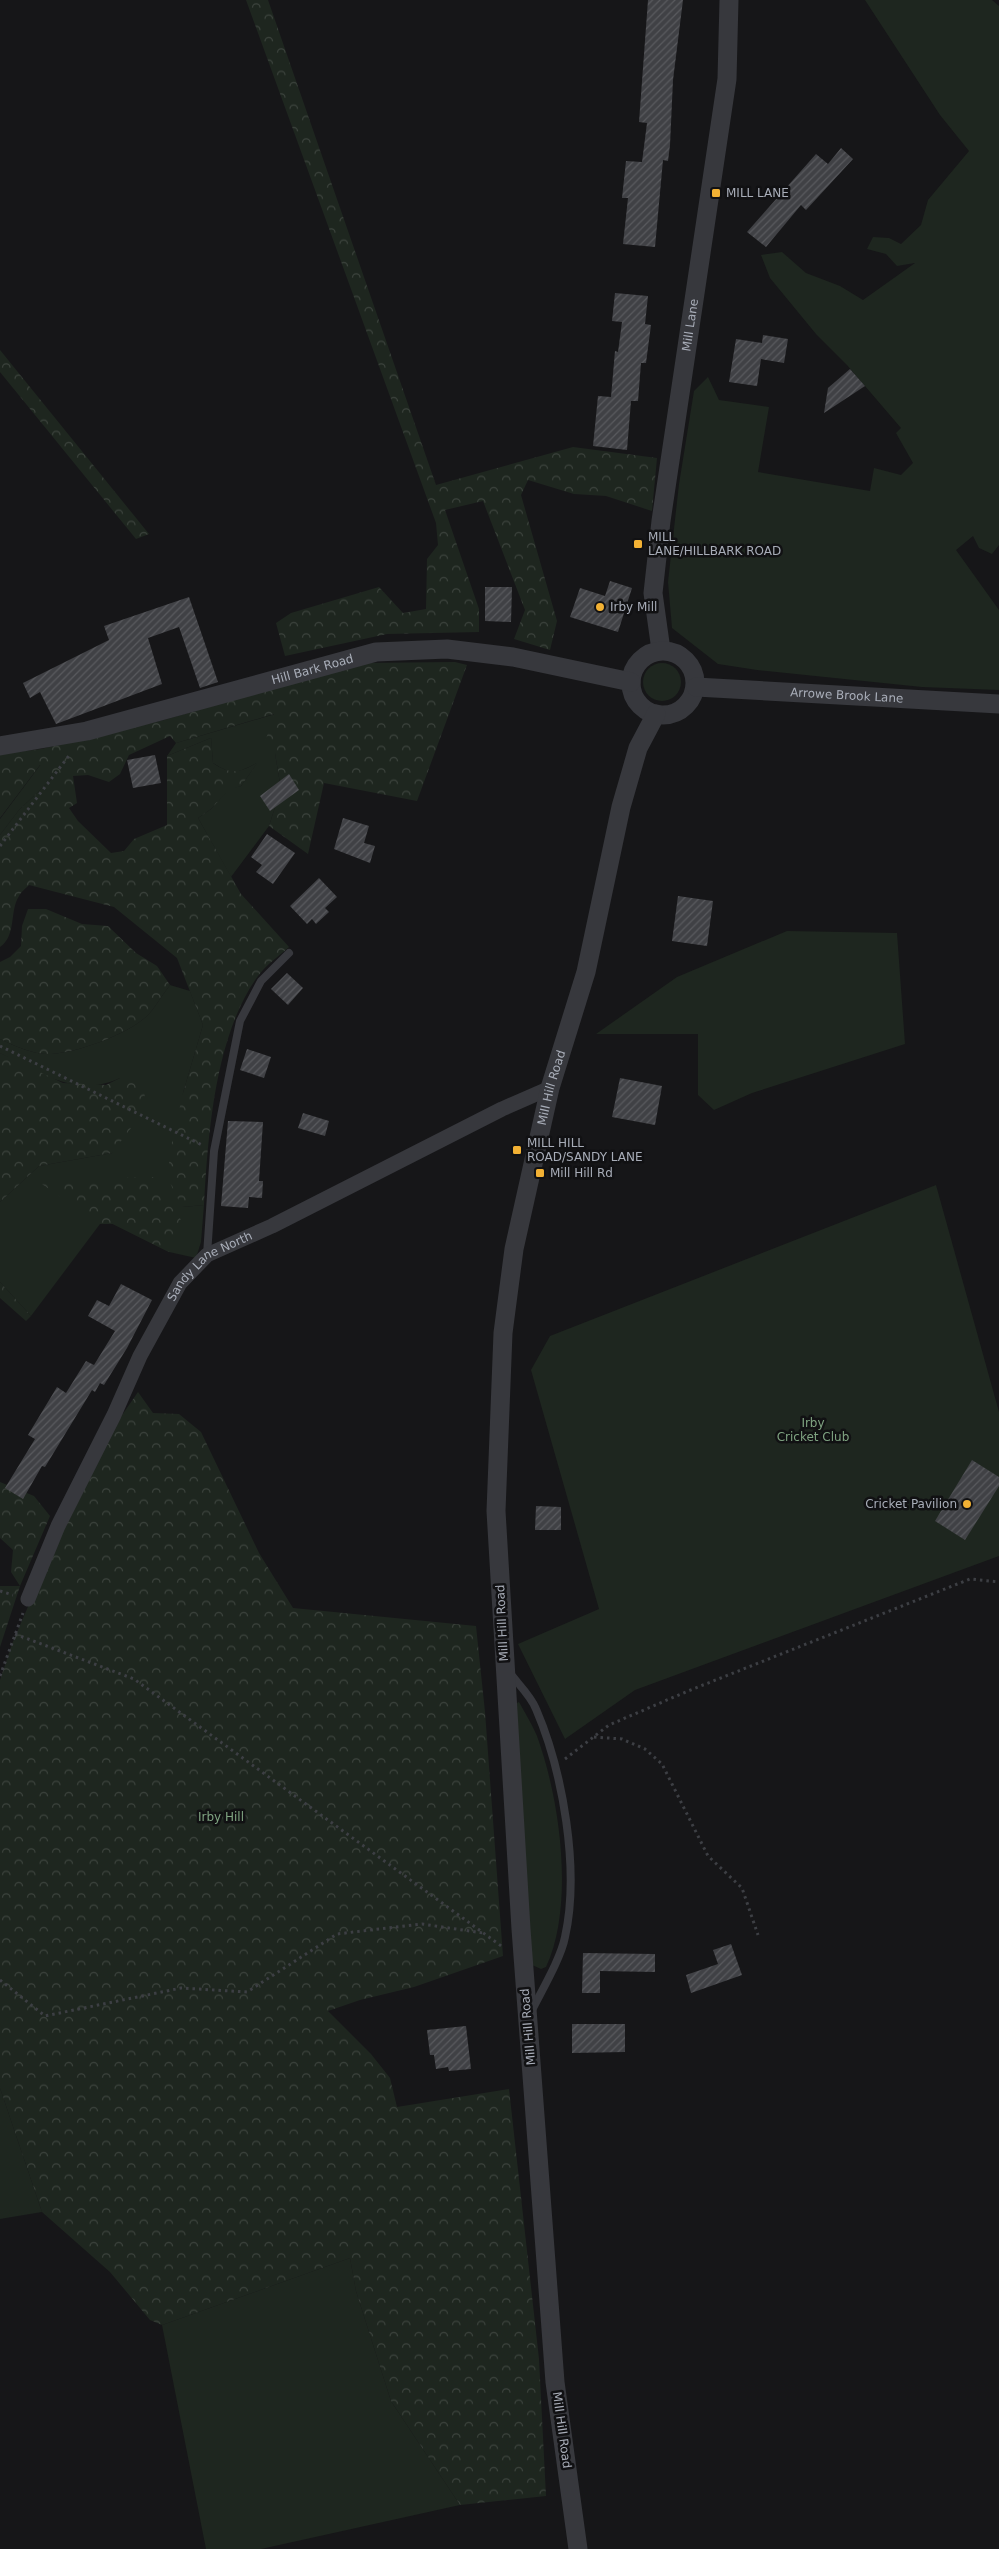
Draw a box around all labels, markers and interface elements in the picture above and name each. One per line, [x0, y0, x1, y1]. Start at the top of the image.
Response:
place label: MILL LANE [726, 186, 789, 200]
marker: MILL LANE [710, 187, 722, 199]
street label: Mill Lane [679, 298, 701, 353]
place label: MILL LANE/HILLBARK ROAD [648, 530, 781, 558]
marker: MILL LANE/HILLBARK ROAD [632, 538, 644, 550]
place label: Irby Mill [610, 600, 657, 614]
marker: Irby Mill [594, 601, 606, 613]
street label: Hill Bark Road [270, 652, 355, 687]
street label: Arrowe Brook Lane [790, 685, 904, 706]
street label: Mill Hill Road [535, 1048, 568, 1127]
place label: MILL HILL ROAD/SANDY LANE [527, 1136, 643, 1164]
marker: MILL HILL ROAD/SANDY LANE [511, 1144, 523, 1156]
place label: Mill Hill Rd [550, 1166, 613, 1180]
marker: Mill Hill Rd [534, 1167, 546, 1179]
street label: Sandy Lane North [164, 1229, 255, 1304]
park label: Irby Cricket Club [777, 1416, 849, 1444]
place label: Cricket Pavilion [865, 1497, 957, 1511]
marker: Cricket Pavilion [961, 1498, 973, 1510]
street label: Mill Hill Road [493, 1584, 511, 1662]
park label: Irby Hill [198, 1810, 244, 1824]
street label: Mill Hill Road [518, 1988, 538, 2066]
street label: Mill Hill Road [550, 2391, 574, 2469]

